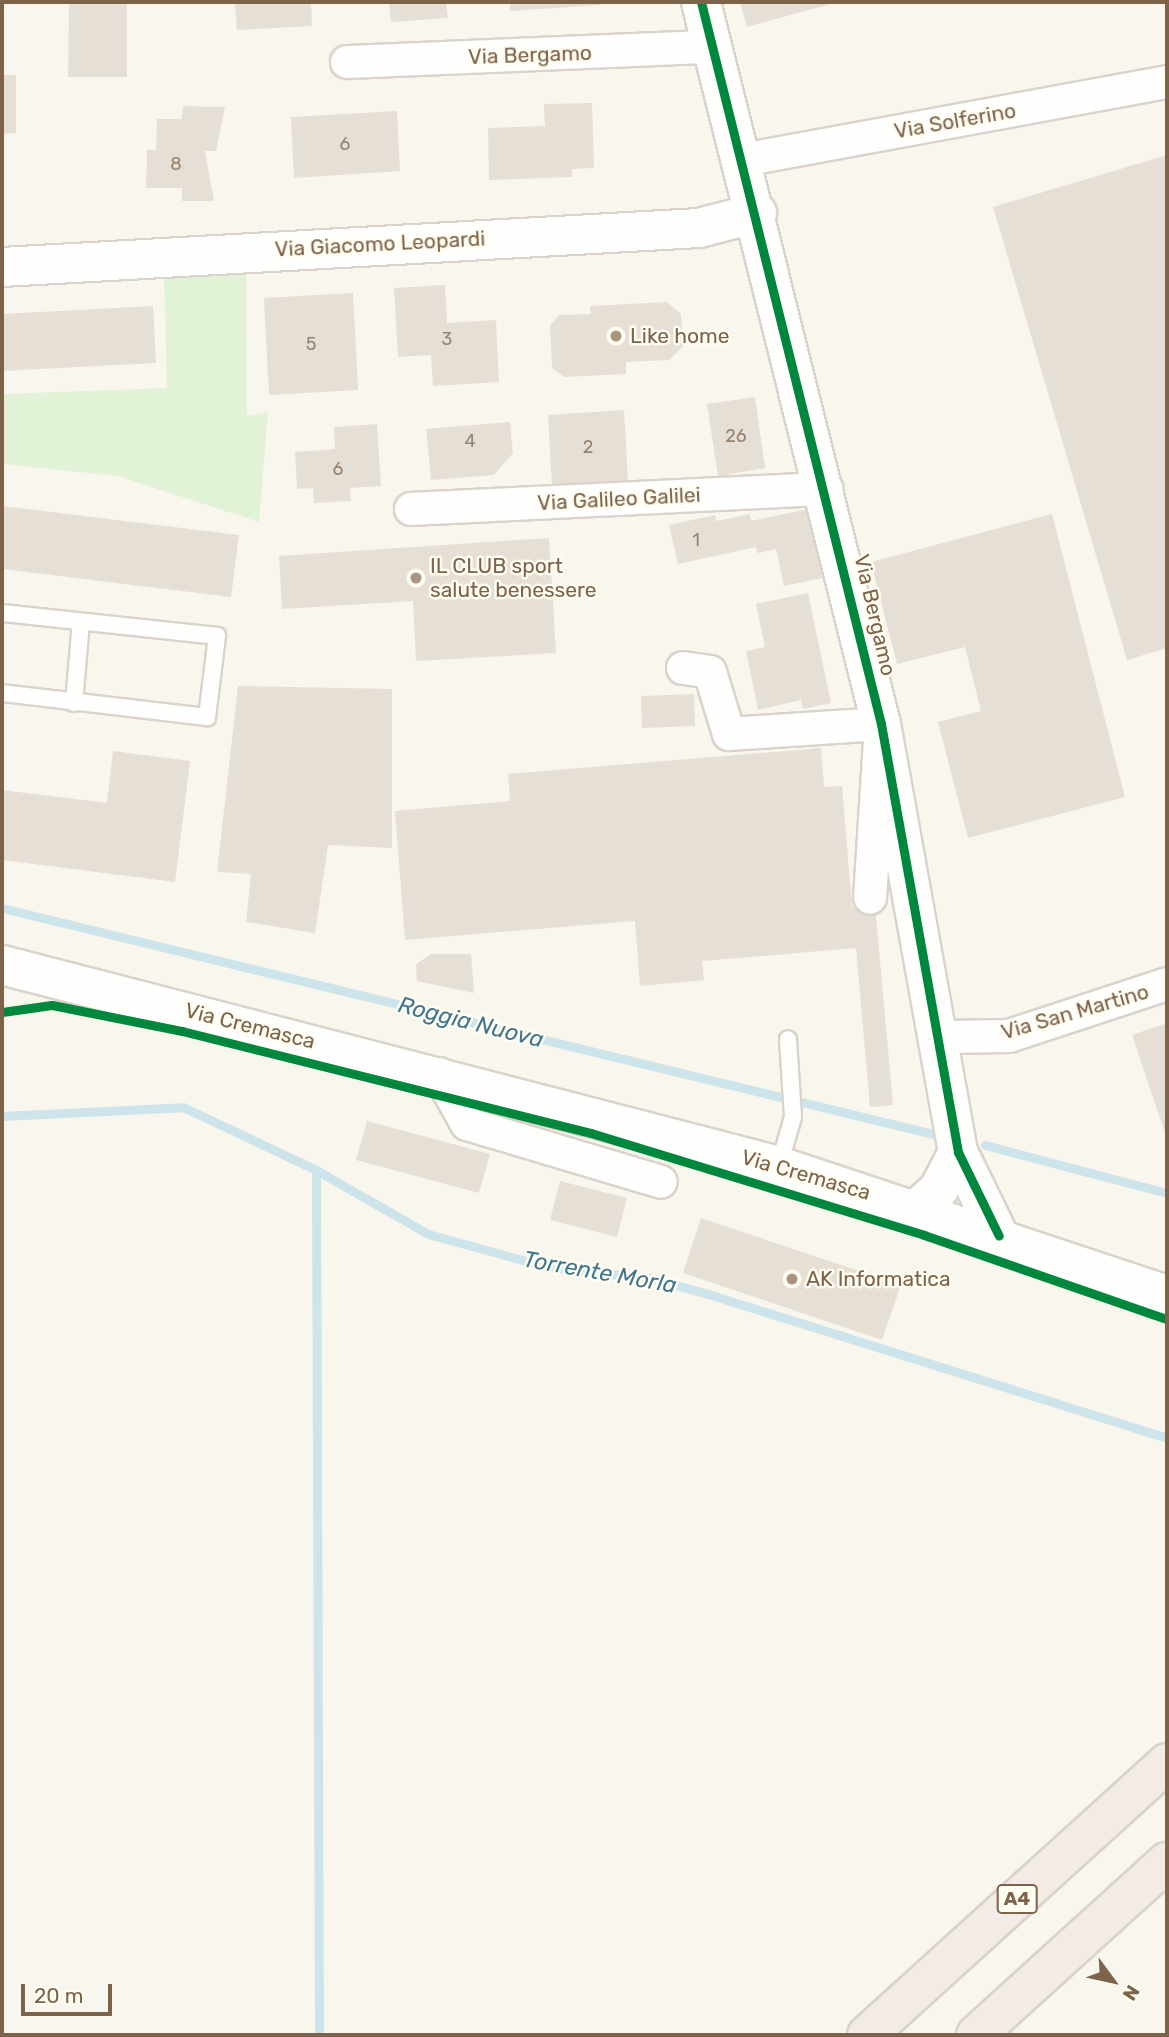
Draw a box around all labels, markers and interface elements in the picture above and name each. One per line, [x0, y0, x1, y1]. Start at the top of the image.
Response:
street label: Via Bergamo [468, 40, 592, 70]
street label: Via Solferino [892, 98, 1018, 144]
house number: 6 [340, 133, 350, 155]
house number: 8 [170, 153, 182, 175]
street label: Via Giacomo Leopardi [274, 226, 486, 262]
place label: Like home [630, 323, 729, 349]
house number: 3 [442, 328, 452, 350]
marker: Like home [608, 328, 624, 344]
house number: 5 [306, 333, 316, 355]
house number: 26 [725, 425, 747, 447]
house number: 4 [464, 430, 476, 452]
house number: 2 [583, 436, 593, 458]
house number: 6 [333, 458, 343, 480]
street label: Via Galileo Galilei [537, 482, 701, 516]
house number: 1 [692, 529, 700, 551]
street label: Via Bergamo [849, 552, 901, 678]
place label: IL CLUB sport salute benessere [430, 553, 597, 603]
marker: IL CLUB sport salute benessere [408, 570, 424, 586]
street label: Via San Martino [998, 979, 1152, 1045]
water label: Roggia Nuova [395, 991, 547, 1053]
street label: Via Cremasca [182, 998, 318, 1054]
street label: Via Cremasca [739, 1145, 873, 1205]
water label: Torrente Morla [521, 1245, 679, 1299]
place label: AK Informatica [806, 1266, 951, 1292]
marker: AK Informatica [784, 1271, 800, 1287]
road number: A4 [996, 1884, 1038, 1914]
north arrow [1078, 1946, 1148, 2016]
scale bar [24, 1970, 116, 2014]
text: N [1118, 1981, 1144, 2005]
text: 20 m [34, 1983, 83, 2008]

